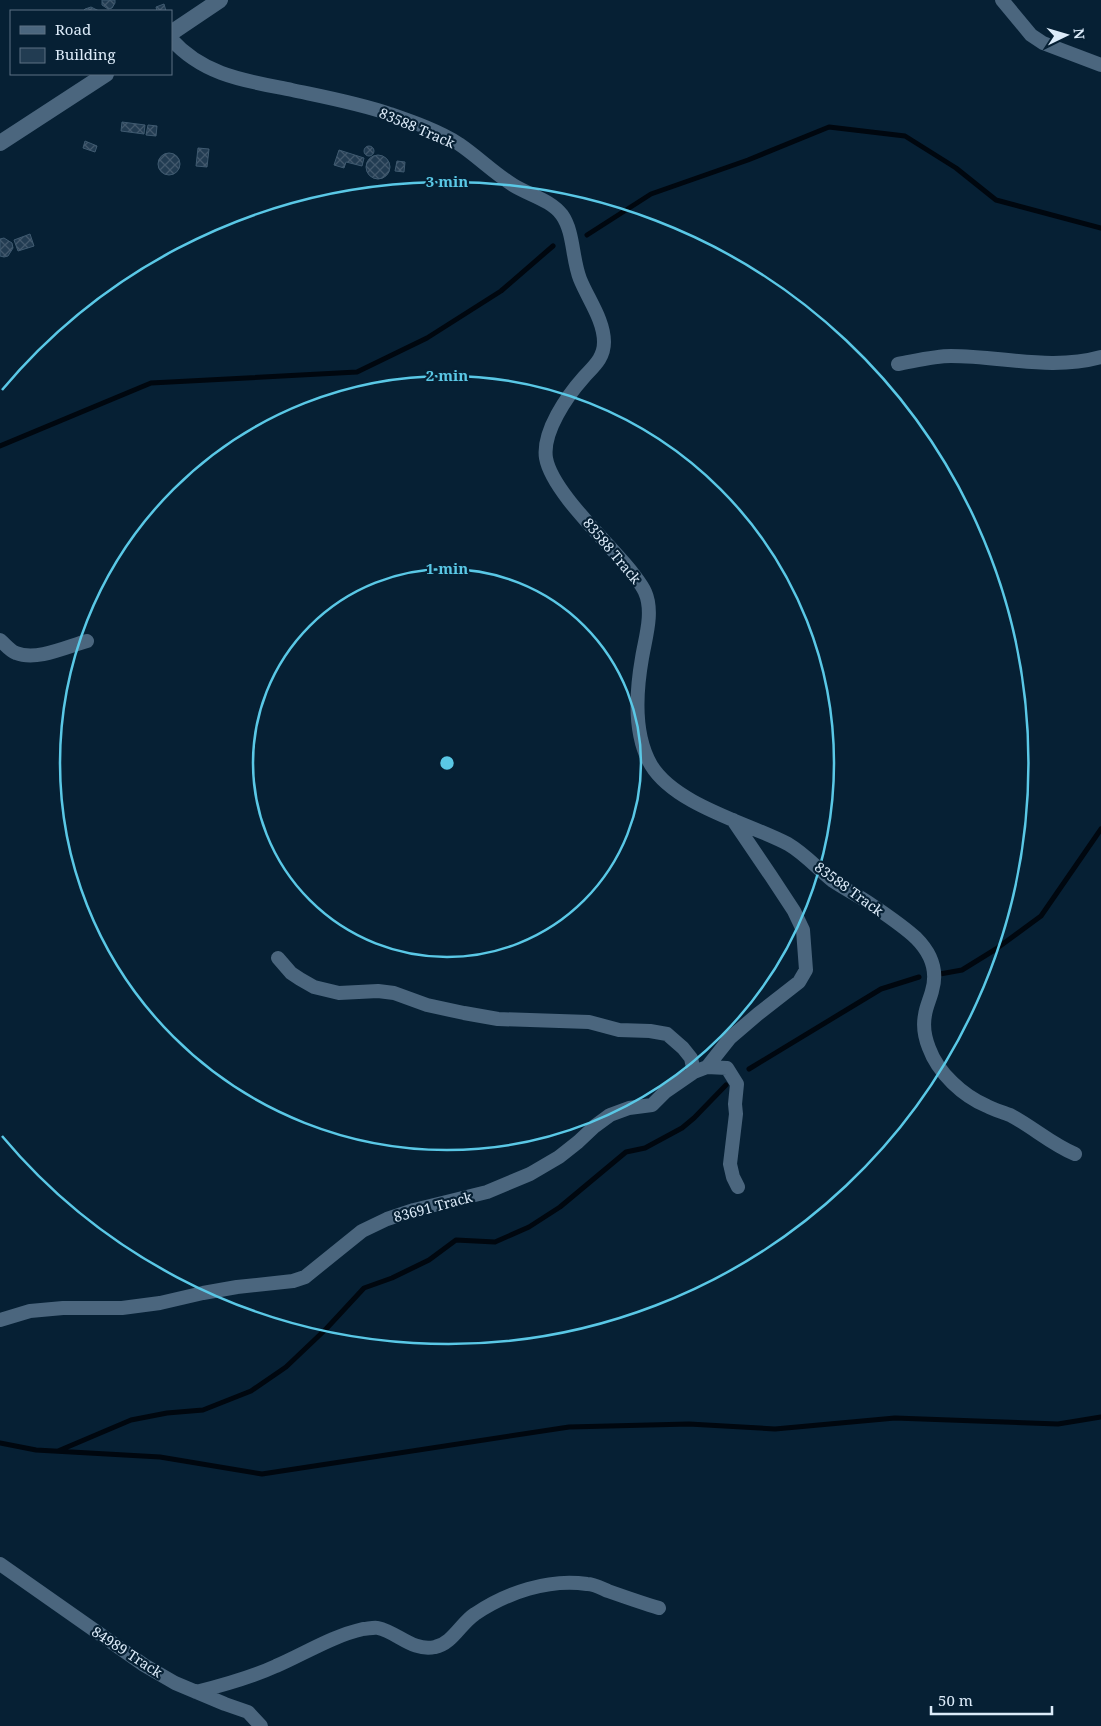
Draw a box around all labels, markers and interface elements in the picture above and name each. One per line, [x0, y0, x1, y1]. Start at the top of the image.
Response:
legend [10, 10, 172, 75]
north arrow [1041, 10, 1091, 60]
text: Road [55, 19, 91, 39]
text: N [1070, 27, 1089, 40]
text: Building [55, 44, 116, 64]
street label: 83588 Track [376, 103, 459, 152]
text: 3 min [426, 171, 468, 191]
text: 2 min [426, 365, 468, 385]
street label: 83588 Track [579, 514, 646, 588]
text: 1 min [426, 558, 468, 578]
centre of rings [438, 754, 456, 772]
street label: 83588 Track [811, 857, 888, 920]
street label: 83691 Track [391, 1187, 475, 1226]
street label: 84989 Track [88, 1622, 167, 1682]
scale bar [931, 1684, 1052, 1716]
text: 50 m [938, 1690, 973, 1710]

